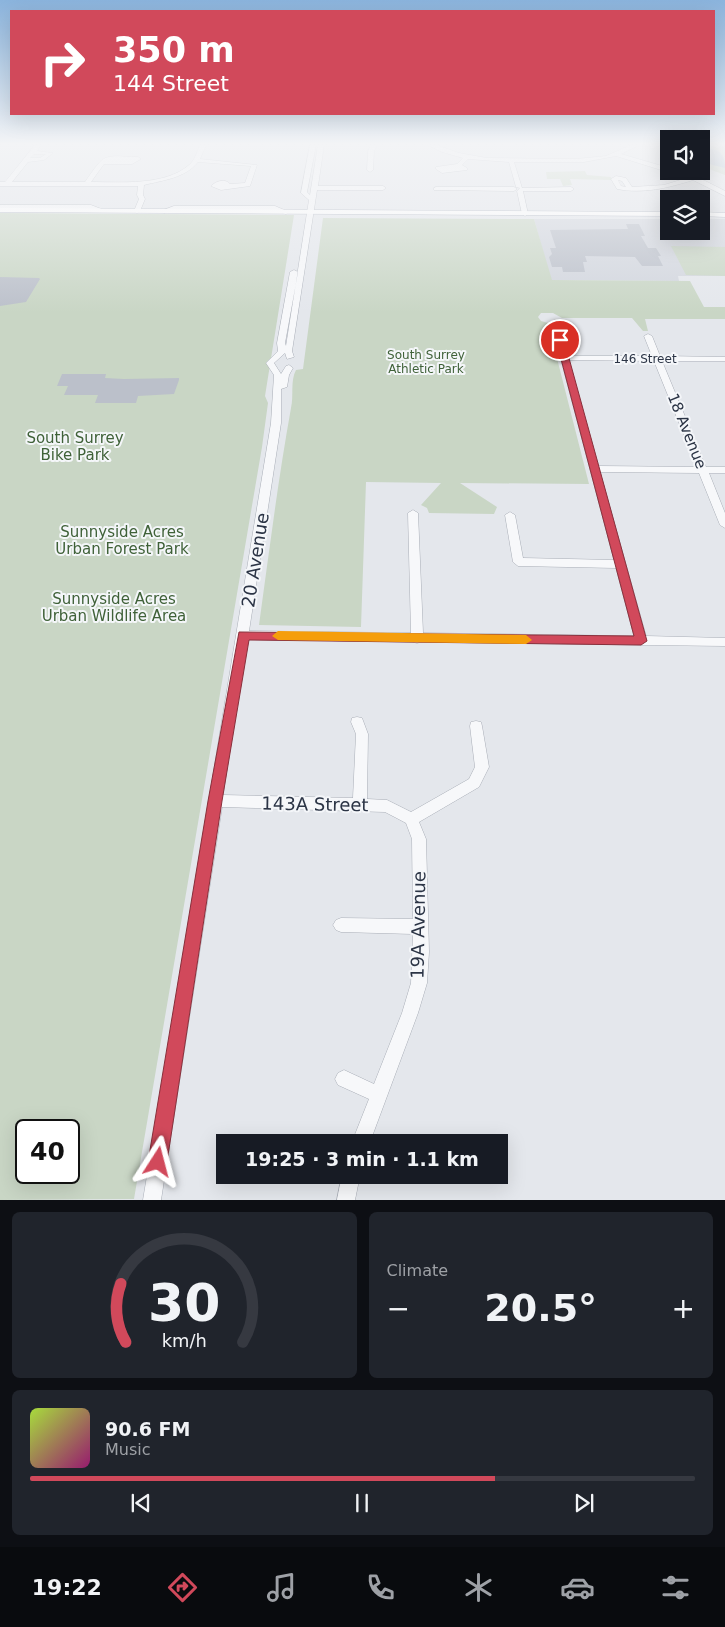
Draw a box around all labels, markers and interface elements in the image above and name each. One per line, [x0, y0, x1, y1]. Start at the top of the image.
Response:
icon: right [30, 30, 95, 95]
text: 350 m [113, 30, 235, 70]
text: 144 Street [113, 71, 229, 96]
map controls [660, 130, 710, 240]
button: sound [660, 130, 710, 180]
button: layers [660, 190, 710, 240]
pin [539, 319, 581, 361]
icon: arrive [546, 326, 574, 354]
park label: South Surrey Athletic Park [387, 348, 465, 376]
street label: 146 Street [613, 352, 677, 366]
street label: 18 Avenue [664, 391, 710, 471]
park label: South Surrey Bike Park [26, 429, 124, 464]
street label: 20 Avenue [237, 511, 273, 609]
park label: Sunnyside Acres Urban Forest Park [55, 523, 189, 558]
park label: Sunnyside Acres Urban Wildlife Area [42, 590, 186, 625]
street label: 143A Street [261, 793, 369, 815]
street label: 19A Avenue [407, 871, 429, 979]
speed limit sign: 40 [15, 1119, 80, 1184]
position arrow [131, 1135, 183, 1187]
text: 19:25 · 3 min · 1.1 km [245, 1148, 479, 1170]
text: Climate [387, 1261, 448, 1280]
text: 30 [148, 1273, 220, 1333]
text: 20.5° [484, 1286, 597, 1330]
text: − [387, 1292, 410, 1325]
text: + [672, 1292, 695, 1325]
text: km/h [162, 1330, 207, 1351]
text: 90.6 FM [105, 1418, 190, 1440]
text: Music [105, 1440, 151, 1459]
icon: previous [127, 1489, 155, 1517]
icon: pause [348, 1489, 376, 1517]
icon: next [570, 1489, 598, 1517]
icon: directions [165, 1570, 200, 1605]
icon: music [264, 1570, 299, 1605]
icon: phone [363, 1570, 398, 1605]
icon: climate [461, 1570, 496, 1605]
icon: car [560, 1570, 595, 1605]
icon: filters [658, 1570, 693, 1605]
text: 19:22 [32, 1575, 102, 1600]

